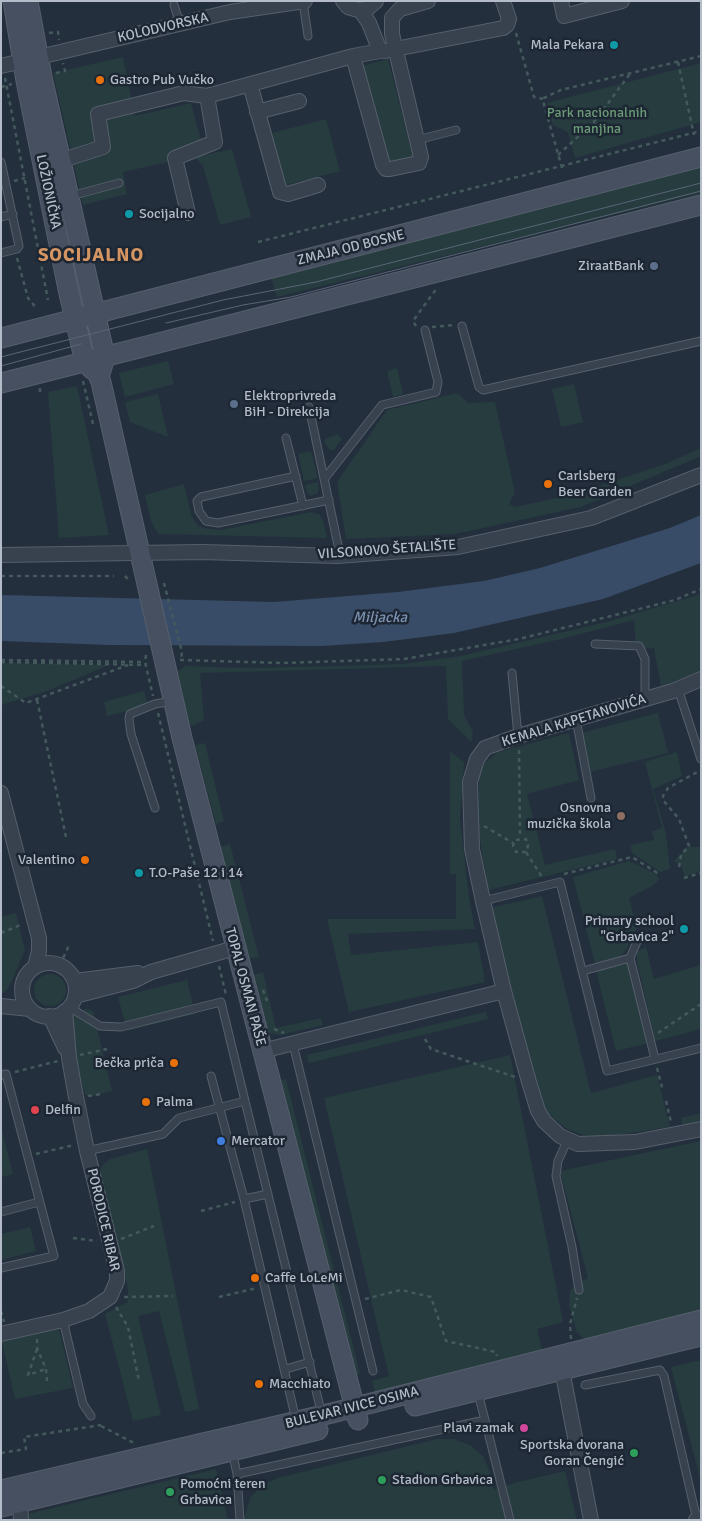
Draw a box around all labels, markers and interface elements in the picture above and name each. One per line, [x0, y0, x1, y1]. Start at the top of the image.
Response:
street label: KOLODVORSKA [116, 9, 210, 47]
place label: Mala Pekara [530, 37, 604, 53]
marker: Mala Pekara [608, 39, 620, 51]
place label: Gastro Pub Vučko [110, 72, 214, 88]
marker: Gastro Pub Vučko [94, 74, 106, 86]
park label: Park nacionalnih manjina [547, 105, 647, 138]
street label: LOŽIONIČKA [32, 153, 64, 231]
place label: Socijalno [139, 206, 195, 222]
marker: Socijalno [123, 208, 135, 220]
street label: ZMAJA OD BOSNE [296, 227, 406, 269]
district label: SOCIJALNO [37, 245, 145, 267]
place label: ZiraatBank [578, 258, 644, 274]
marker: ZiraatBank [648, 260, 660, 272]
place label: Elektroprivreda BiH - Direkcija [244, 388, 336, 421]
marker: Elektroprivreda BiH - Direkcija [228, 398, 240, 410]
place label: Carlsberg Beer Garden [558, 468, 632, 501]
marker: Carlsberg Beer Garden [542, 478, 554, 490]
street label: VILSONOVO ŠETALIŠTE [317, 537, 457, 563]
water label: Miljacka [353, 609, 407, 627]
street label: KEMALA KAPETANOVIĆA [500, 691, 648, 751]
place label: Osnovna muzička škola [527, 800, 611, 832]
marker: Osnovna muzička škola [615, 810, 627, 822]
place label: Valentino [18, 852, 75, 868]
marker: Valentino [79, 854, 91, 866]
place label: T.O-Paše 12 i 14 [149, 865, 243, 881]
marker: T.O-Paše 12 i 14 [133, 867, 145, 879]
place label: Primary school "Grbavica 2" [585, 913, 674, 946]
marker: Primary school "Grbavica 2" [678, 923, 690, 935]
street label: TOPAL OSMAN PAŠE [221, 926, 269, 1048]
place label: Bečka priča [94, 1055, 164, 1071]
marker: Bečka priča [168, 1057, 180, 1069]
place label: Palma [156, 1094, 193, 1110]
marker: Palma [140, 1096, 152, 1108]
place label: Delfin [45, 1102, 81, 1118]
marker: Delfin [29, 1104, 41, 1116]
place label: Mercator [231, 1133, 285, 1149]
marker: Mercator [215, 1135, 227, 1147]
street label: PORODICE RIBAR [83, 1167, 123, 1273]
place label: Caffe LoLeMi [265, 1270, 343, 1286]
marker: Caffe LoLeMi [249, 1272, 261, 1284]
place label: Macchiato [269, 1376, 331, 1392]
marker: Macchiato [253, 1378, 265, 1390]
street label: BULEVAR IVICE OSIMA [284, 1383, 420, 1433]
place label: Plavi zamak [443, 1420, 514, 1436]
marker: Plavi zamak [518, 1422, 530, 1434]
place label: Sportska dvorana Goran Čengić [520, 1437, 624, 1470]
marker: Sportska dvorana Goran Čengić [628, 1447, 640, 1459]
place label: Stadion Grbavica [392, 1472, 493, 1488]
marker: Stadion Grbavica [376, 1474, 388, 1486]
place label: Pomoćni teren Grbavica [180, 1476, 266, 1508]
marker: Pomoćni teren Grbavica [164, 1486, 176, 1498]

